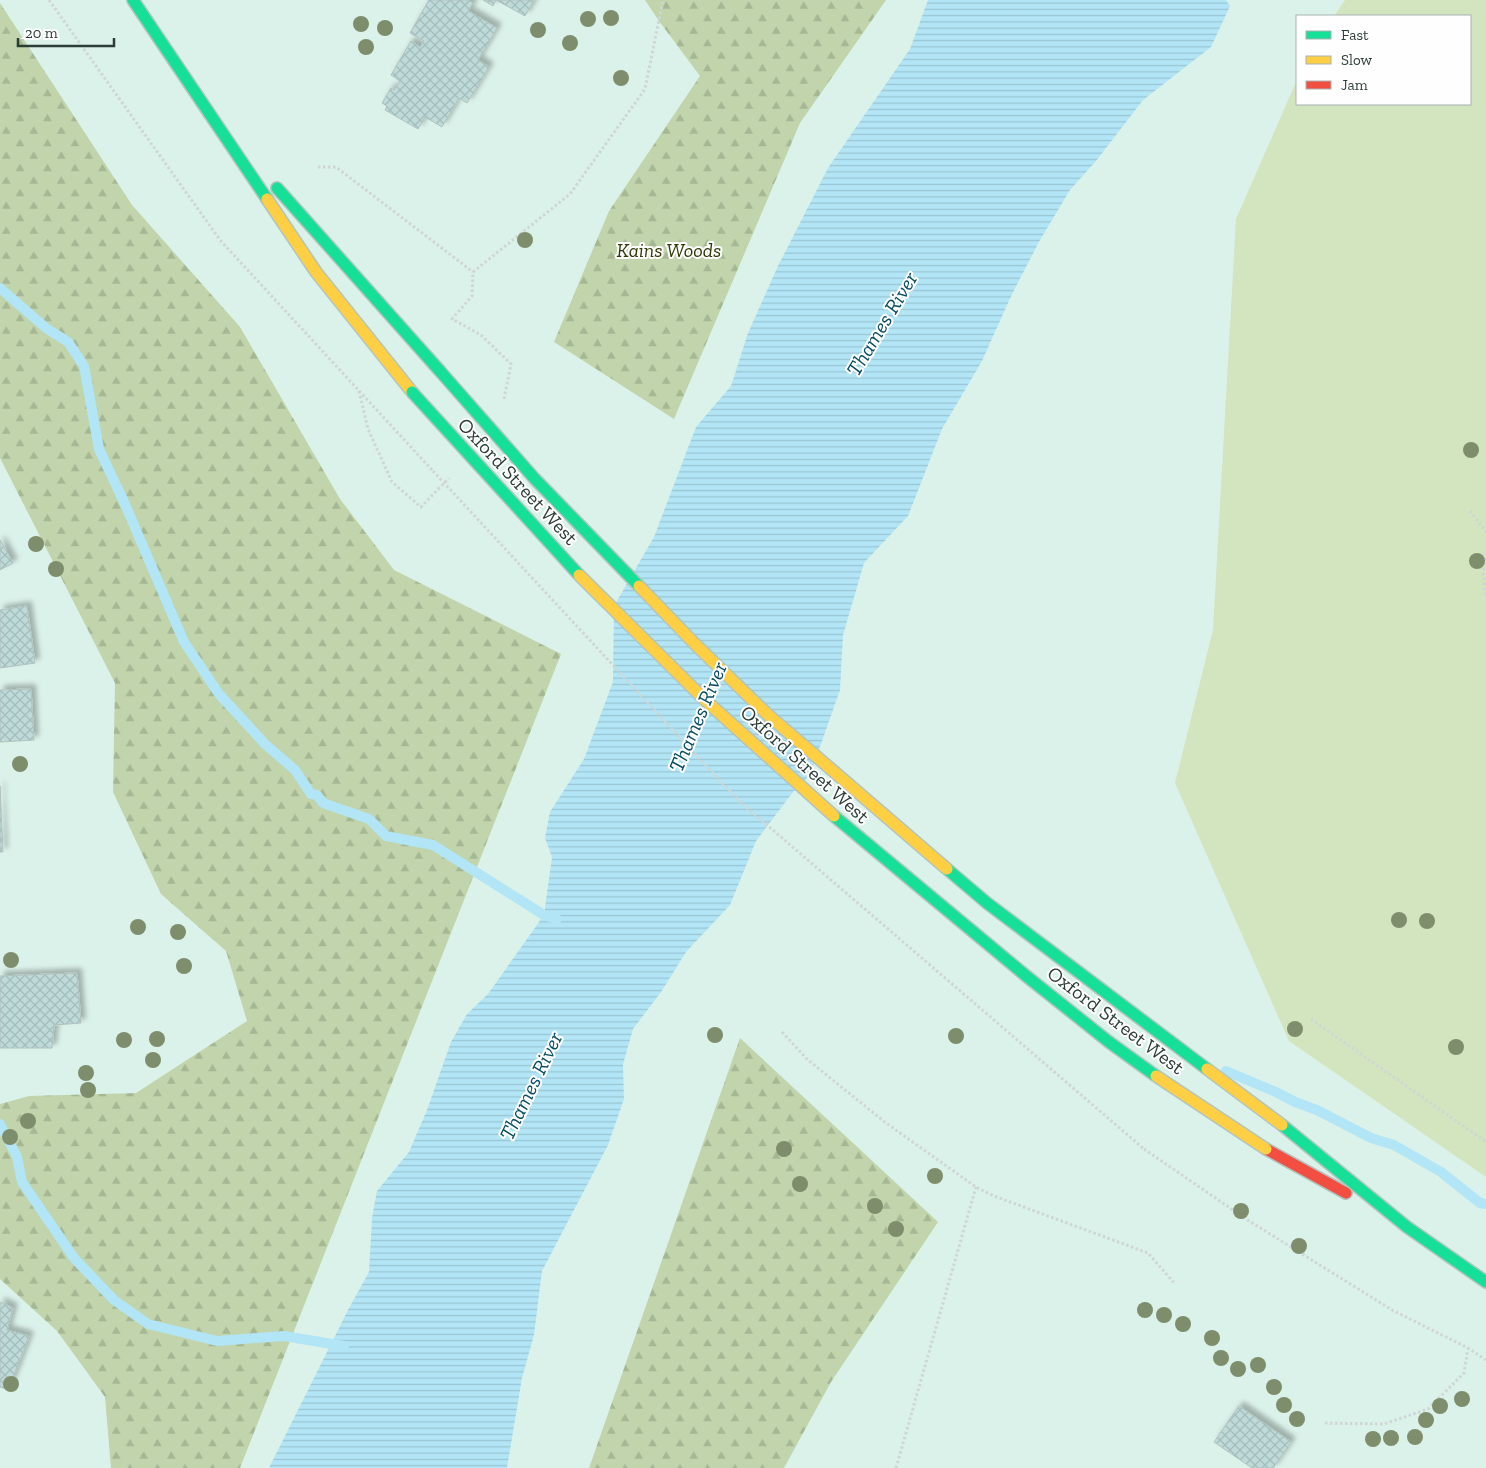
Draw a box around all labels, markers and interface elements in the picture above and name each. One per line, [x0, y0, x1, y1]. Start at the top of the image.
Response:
scale bar [18, 15, 114, 47]
legend [1296, 15, 1471, 105]
text: 20 m [25, 24, 58, 42]
text: Fast [1341, 26, 1369, 44]
text: Slow [1341, 51, 1373, 69]
text: Jam [1341, 76, 1368, 94]
park label: Kains Woods [617, 238, 721, 262]
water label: Thames River [841, 266, 923, 380]
street label: Oxford Street West [453, 412, 583, 550]
water label: Thames River [663, 657, 732, 776]
street label: Oxford Street West [736, 700, 875, 829]
street label: Oxford Street West [1043, 961, 1190, 1080]
water label: Thames River [494, 1027, 568, 1144]

